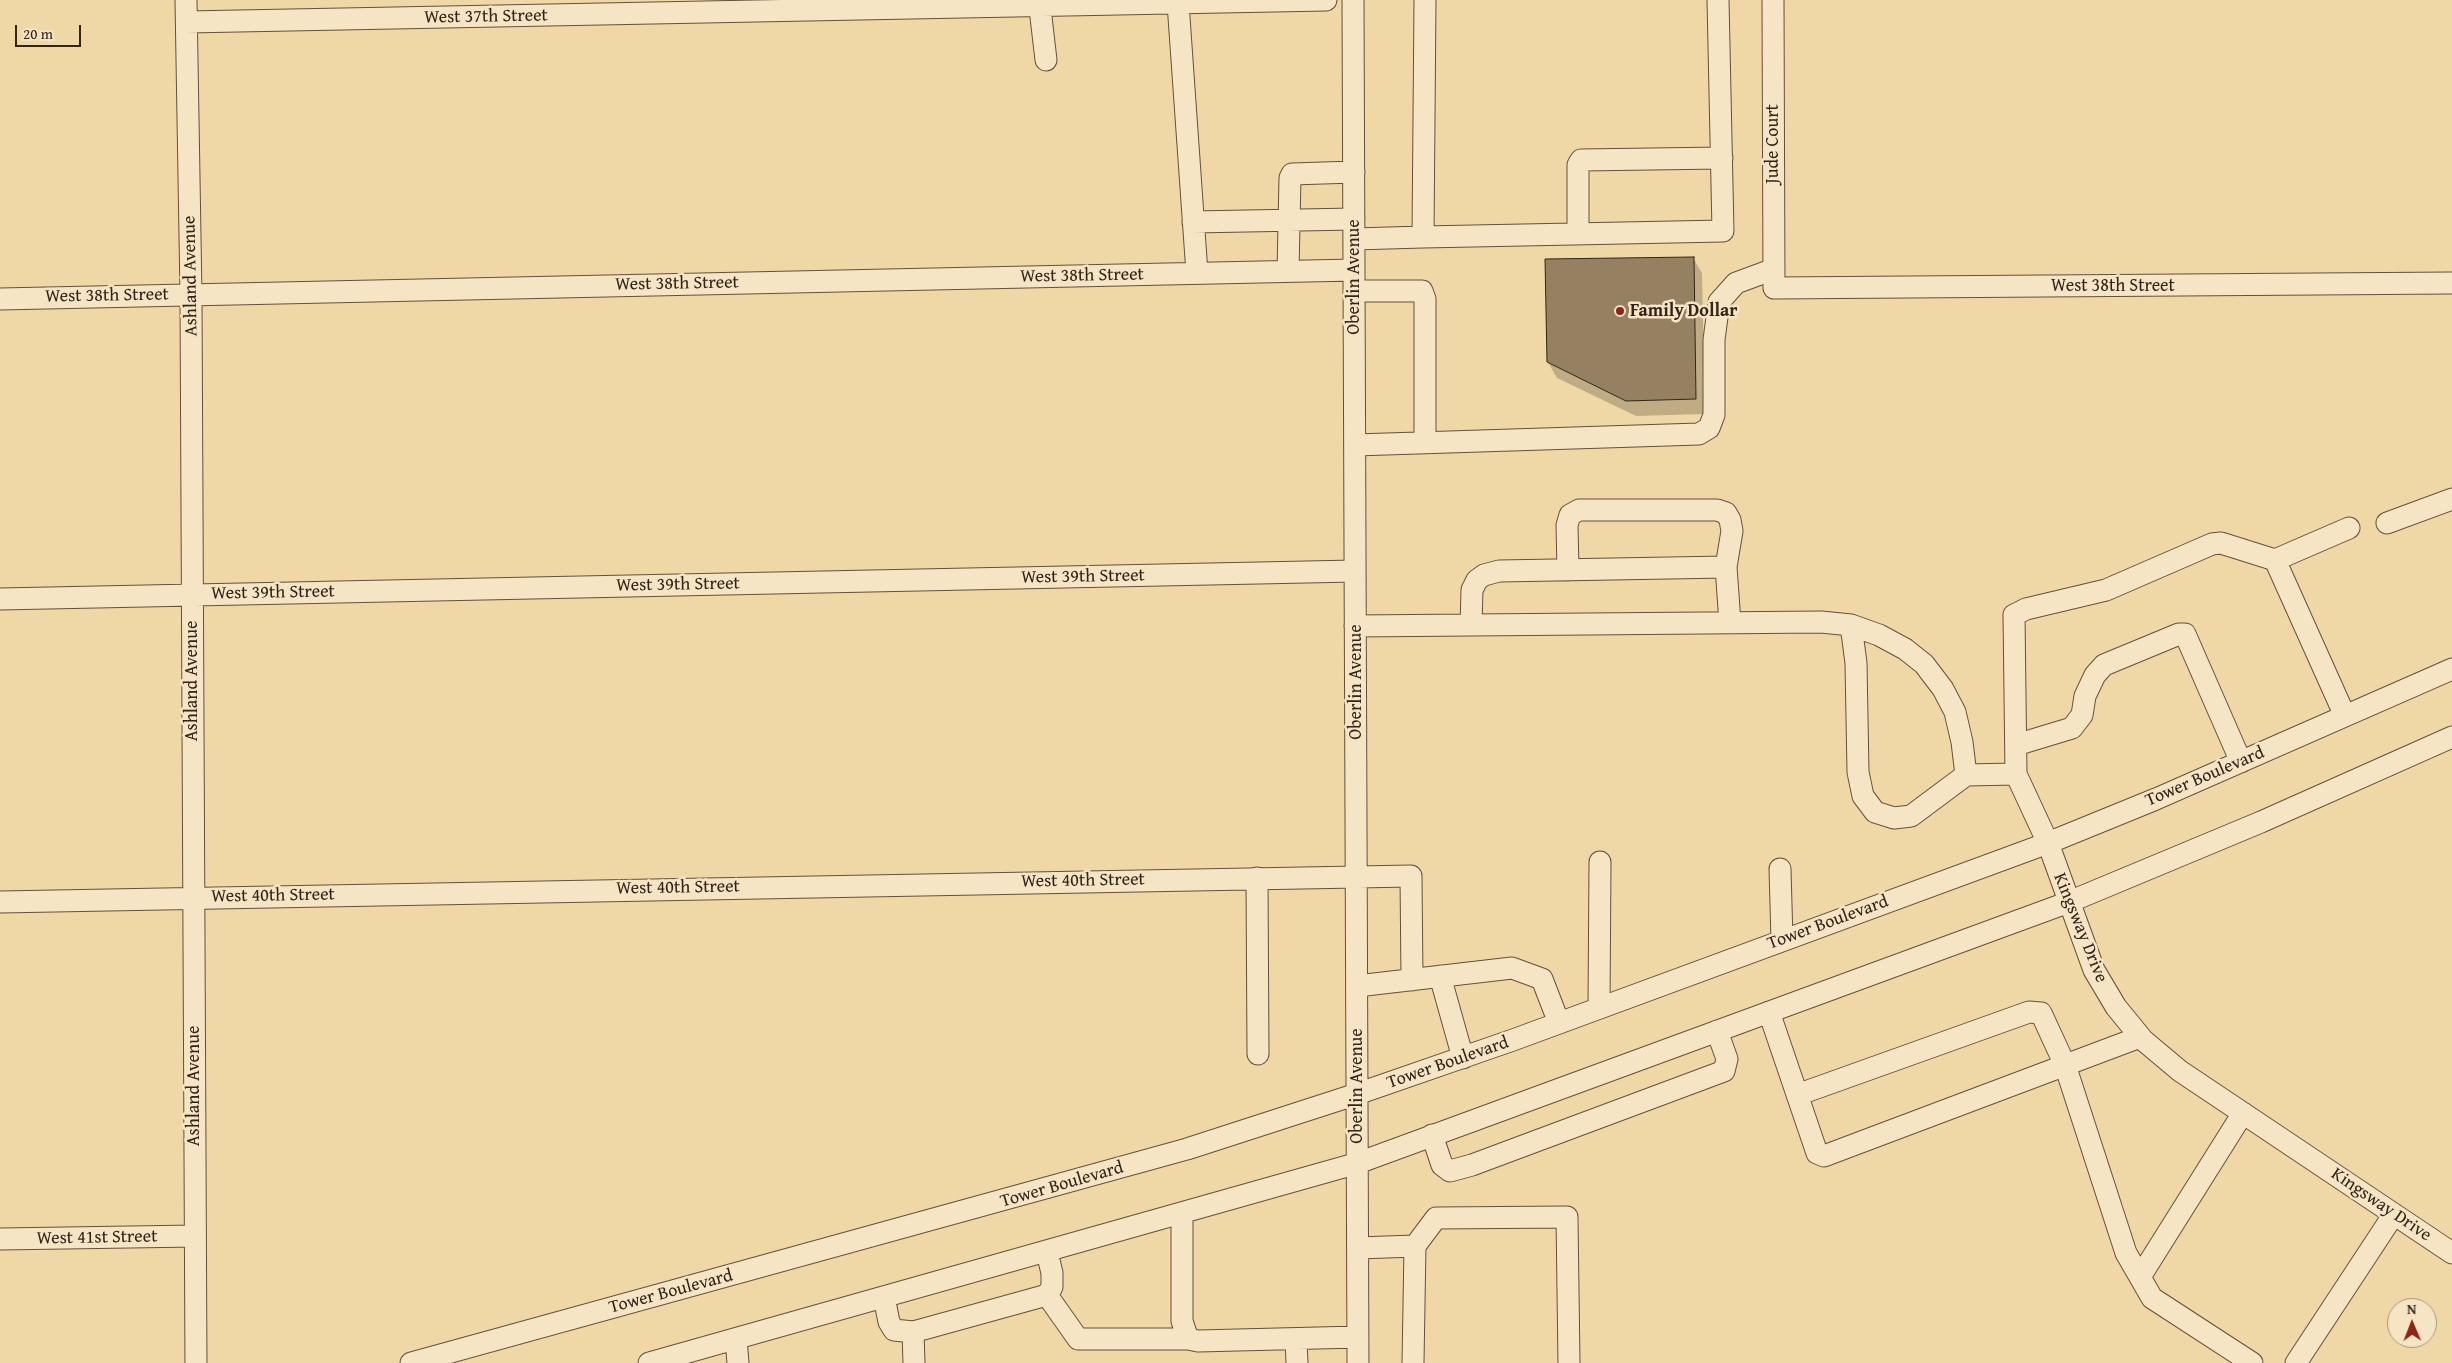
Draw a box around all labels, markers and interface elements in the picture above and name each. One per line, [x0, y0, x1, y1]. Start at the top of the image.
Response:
street label: West 37th Street [424, 5, 548, 29]
scale bar [18, 15, 84, 47]
text: 20 m [23, 23, 53, 44]
street label: Jude Court [1762, 104, 1784, 184]
street label: Ashland Avenue [179, 215, 203, 337]
street label: Oberlin Avenue [1343, 219, 1365, 335]
street label: West 38th Street [1020, 264, 1144, 288]
street label: West 38th Street [615, 272, 739, 296]
street label: West 38th Street [2051, 275, 2175, 297]
street label: West 38th Street [45, 284, 169, 308]
place label: Family Dollar [1630, 300, 1738, 322]
marker: Family Dollar [1614, 305, 1626, 317]
street label: West 39th Street [1021, 565, 1145, 589]
street label: West 39th Street [616, 573, 740, 597]
street label: West 39th Street [211, 581, 335, 605]
street label: Ashland Avenue [181, 621, 203, 741]
street label: Oberlin Avenue [1345, 624, 1367, 740]
street label: Tower Boulevard [2142, 742, 2268, 812]
street label: West 40th Street [1021, 869, 1145, 893]
street label: Kingsway Drive [2048, 870, 2112, 986]
street label: West 40th Street [616, 876, 740, 900]
street label: West 40th Street [211, 884, 335, 908]
street label: Tower Boulevard [1765, 891, 1891, 955]
street label: Ashland Avenue [183, 1026, 205, 1146]
street label: Oberlin Avenue [1346, 1028, 1368, 1144]
street label: Tower Boulevard [1384, 1032, 1512, 1094]
street label: Tower Boulevard [998, 1157, 1126, 1213]
street label: Kingsway Drive [2327, 1164, 2435, 1246]
street label: West 41st Street [36, 1226, 158, 1250]
street label: Tower Boulevard [607, 1265, 735, 1319]
north arrow [2387, 1298, 2437, 1348]
text: N [2407, 1299, 2417, 1319]

